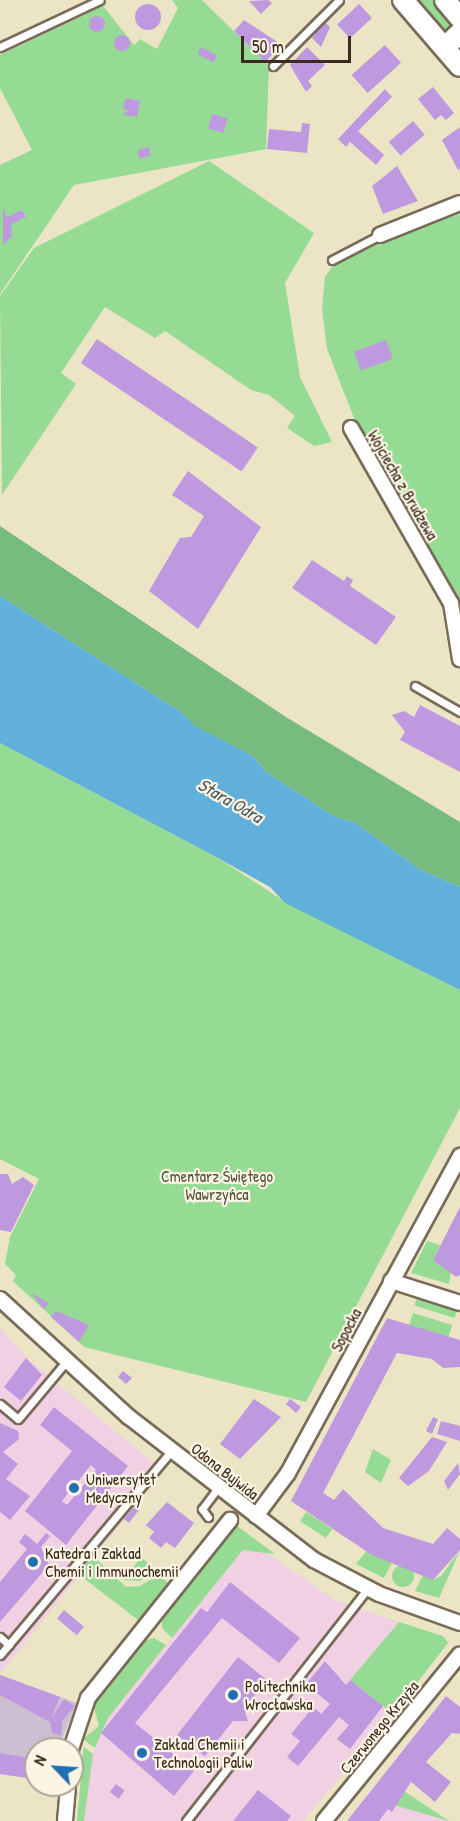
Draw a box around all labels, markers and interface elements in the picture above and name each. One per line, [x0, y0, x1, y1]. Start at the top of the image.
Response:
scale bar [244, 24, 354, 62]
text: 50 m [252, 34, 284, 59]
street label: Wojciecha z Brudzewa [364, 427, 442, 543]
water label: Stara Odra [194, 774, 266, 828]
park label: Cmentarz Świętego Wawrzyńca [161, 1166, 273, 1204]
street label: Sopocka [327, 1305, 365, 1355]
street label: Odona Bujwida [187, 1439, 263, 1503]
place label: Uniwersytet Medyczny [86, 1469, 156, 1507]
marker: Uniwersytet Medyczny [67, 1481, 81, 1495]
place label: Katedra i Zakład Chemii i Immunochemii [45, 1543, 179, 1581]
marker: Katedra i Zakład Chemii i Immunochemii [26, 1555, 40, 1569]
place label: Politechnika Wrocławska [245, 1676, 316, 1714]
street label: Czerwonego Krzyża [336, 1677, 422, 1777]
marker: Politechnika Wrocławska [226, 1688, 240, 1702]
place label: Zakład Chemii i Technologii Paliw [154, 1734, 252, 1772]
north arrow [24, 1737, 84, 1797]
marker: Zakład Chemii i Technologii Paliw [135, 1746, 149, 1760]
text: N [28, 1752, 51, 1769]

